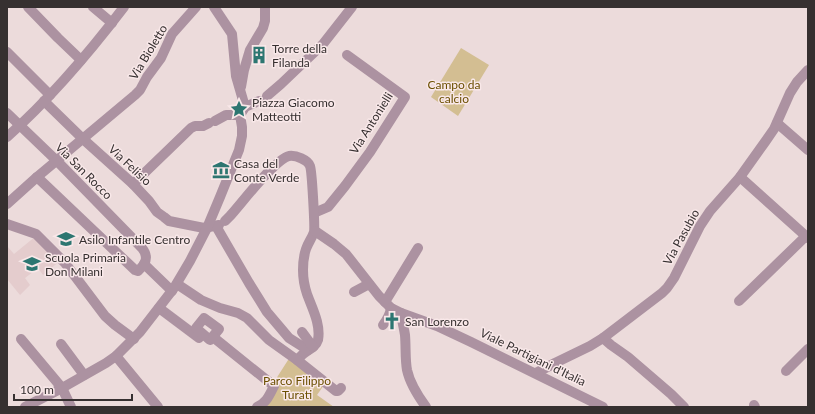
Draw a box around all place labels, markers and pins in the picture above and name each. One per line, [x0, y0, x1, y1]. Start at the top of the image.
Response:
place label: Torre della Filanda [272, 41, 327, 70]
building icon: Torre della Filanda [249, 45, 269, 65]
place label: Piazza Giacomo Matteotti [252, 95, 335, 124]
place icon: Piazza Giacomo Matteotti [229, 99, 249, 119]
place label: Casa del Conte Verde [234, 156, 299, 185]
museum icon: Casa del Conte Verde [211, 160, 231, 180]
school or university icon: Asilo Infantile Centro [56, 229, 76, 249]
place label: Asilo Infantile Centro [79, 232, 190, 247]
place label: Scuola Primaria Don Milani [45, 250, 126, 279]
school or university icon: Scuola Primaria Don Milani [22, 254, 42, 274]
church icon: San Lorenzo [382, 311, 402, 331]
place label: San Lorenzo [405, 314, 469, 329]

